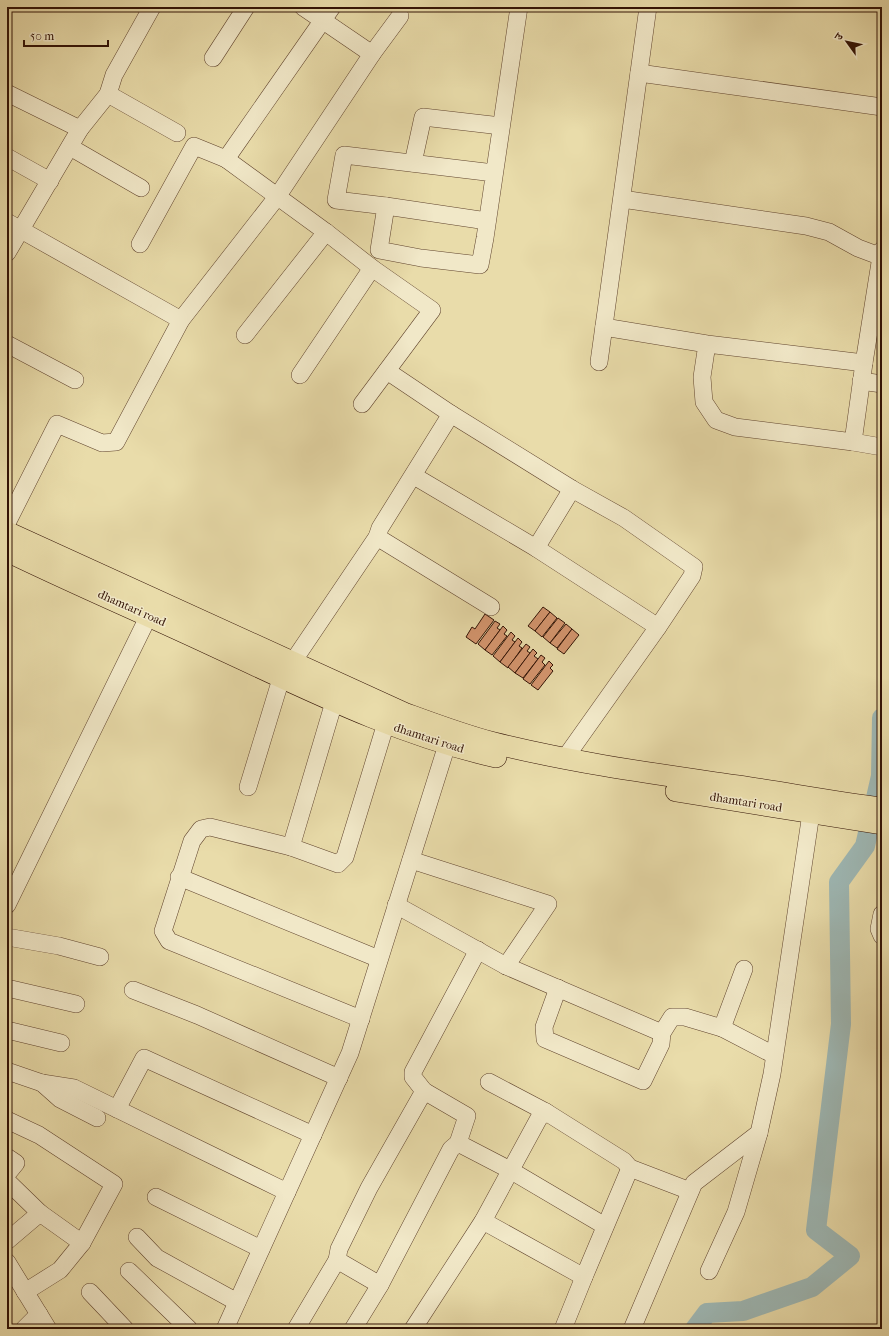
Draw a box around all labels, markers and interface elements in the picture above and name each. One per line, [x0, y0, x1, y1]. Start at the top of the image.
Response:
scale bar [24, 22, 108, 48]
north arrow [827, 22, 867, 62]
text: 50 m [30, 29, 54, 43]
text: उ [832, 30, 847, 44]
street label: dhamtari road [96, 587, 169, 629]
street label: dhamtari road [392, 720, 466, 756]
street label: dhamtari road [709, 789, 784, 815]

